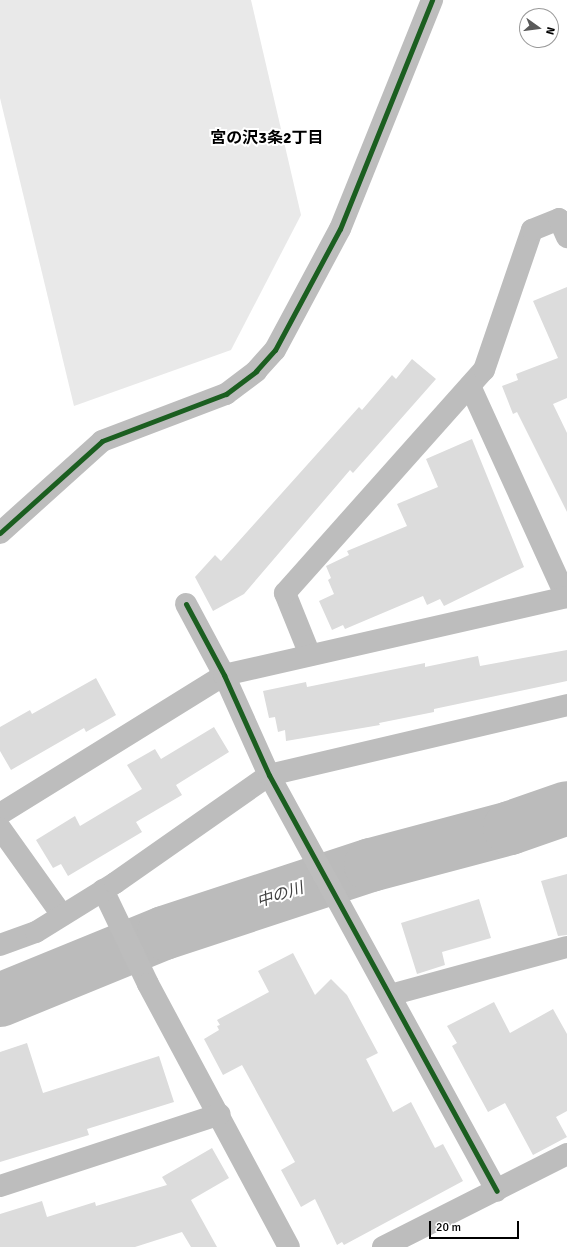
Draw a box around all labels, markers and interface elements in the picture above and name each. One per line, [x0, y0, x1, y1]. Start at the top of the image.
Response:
north arrow [519, 8, 559, 48]
text: N [543, 25, 557, 36]
district label: 宮の沢3条2丁目 [210, 128, 324, 148]
water label: 中の川 [254, 878, 306, 912]
scale bar [431, 1213, 521, 1239]
text: 20 m [436, 1220, 461, 1235]

